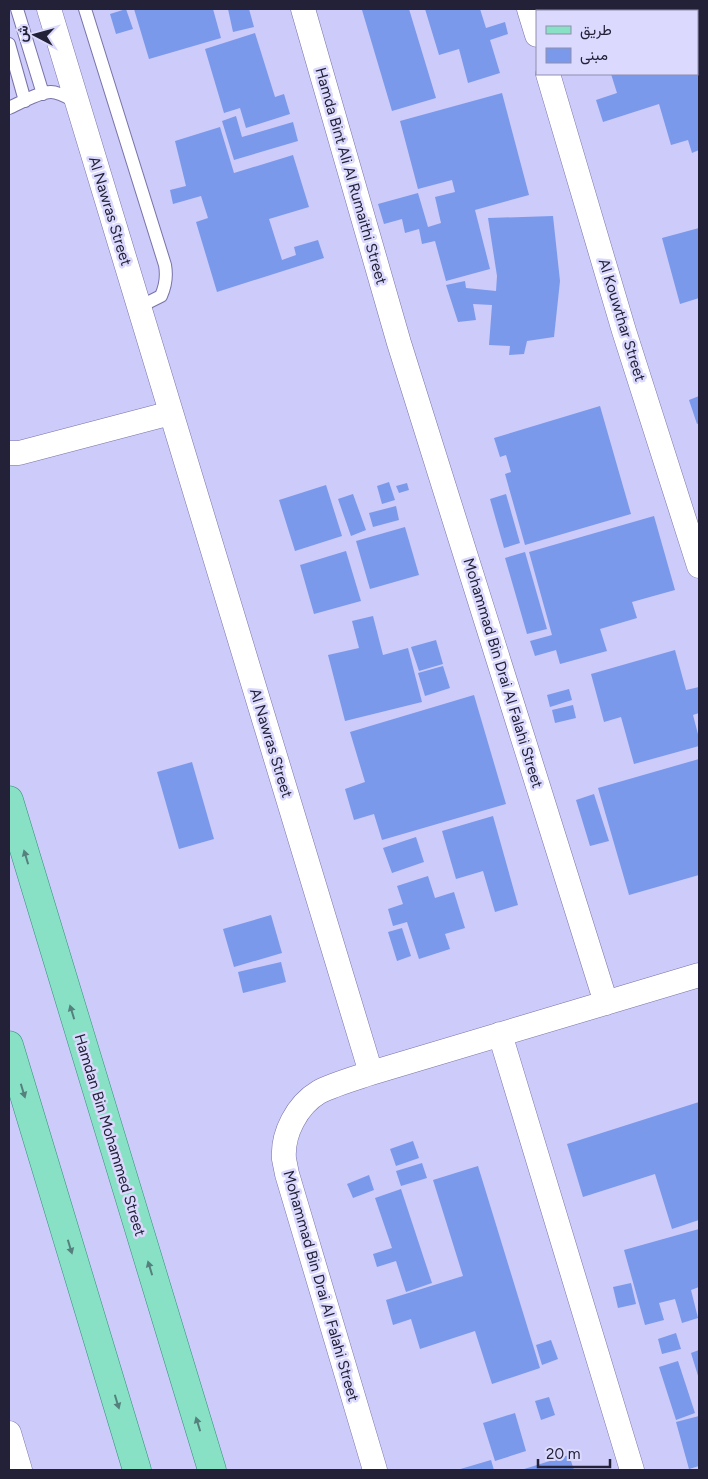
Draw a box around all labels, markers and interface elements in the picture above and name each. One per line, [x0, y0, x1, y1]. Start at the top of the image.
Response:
north arrow [10, 10, 60, 60]
legend [536, 10, 698, 75]
text: طريق [580, 21, 612, 40]
text: ش [13, 24, 32, 43]
text: مبنى [580, 46, 608, 65]
street label: Hamda Bint Ali Al Rumaithi Street [311, 65, 391, 287]
street label: Al Nawras Street [85, 154, 135, 268]
street label: Al Kouwthar Street [595, 256, 649, 384]
street label: Mohammad Bin Drai Al Falahi Street [459, 556, 547, 790]
street label: Al Nawras Street [246, 686, 296, 800]
one-way arrow [21, 849, 29, 864]
one-way arrow [68, 1005, 76, 1020]
street label: Hamdan Bin Mohammed Street [71, 1032, 149, 1239]
one-way arrow [19, 1084, 27, 1099]
street label: Mohammad Bin Drai Al Falahi Street [279, 1168, 363, 1404]
one-way arrow [66, 1239, 74, 1254]
one-way arrow [146, 1261, 154, 1276]
one-way arrow [113, 1395, 121, 1410]
one-way arrow [193, 1416, 201, 1431]
scale bar [538, 1436, 610, 1468]
text: 20 m [546, 1445, 580, 1463]

